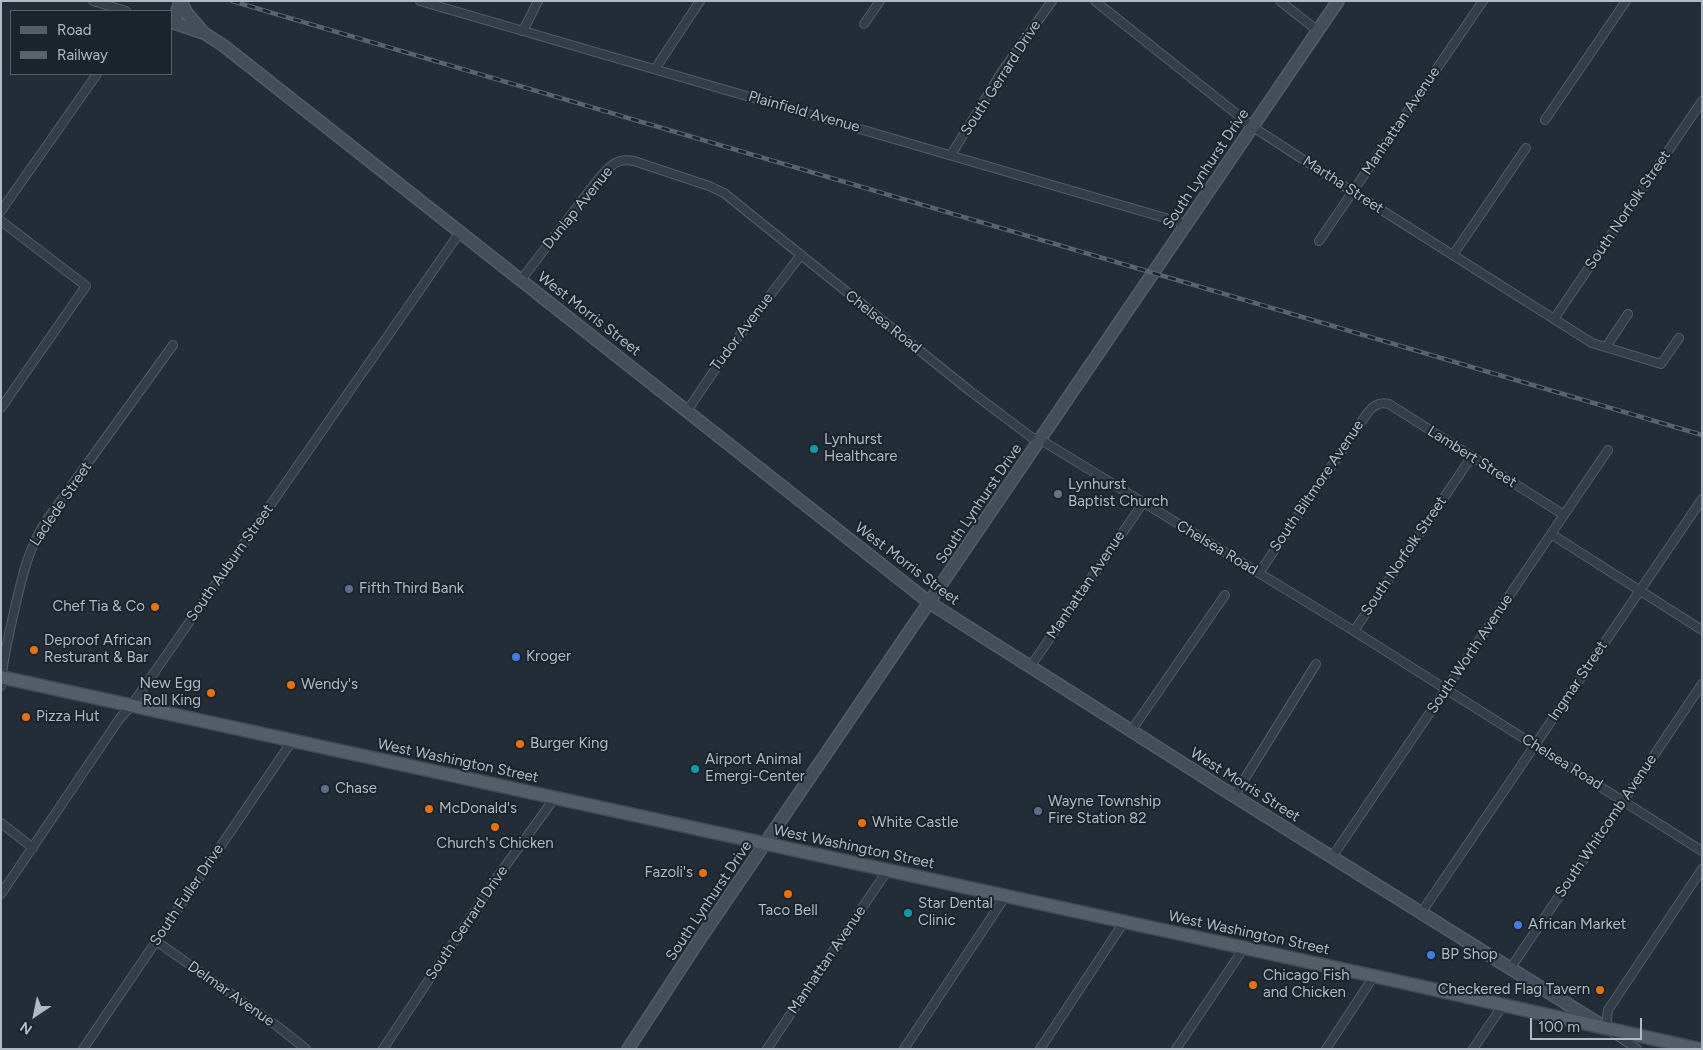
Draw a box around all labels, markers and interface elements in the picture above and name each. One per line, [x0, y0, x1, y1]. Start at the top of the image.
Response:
legend [10, 10, 172, 75]
street label: South Gerrard Drive [957, 17, 1045, 139]
text: Road [57, 21, 92, 39]
text: Railway [57, 46, 108, 64]
street label: Manhattan Avenue [1358, 64, 1444, 178]
street label: Plainfield Avenue [746, 87, 862, 137]
street label: South Lynhurst Drive [1159, 106, 1253, 232]
street label: South Norfolk Street [1581, 147, 1675, 273]
street label: Martha Street [1299, 152, 1387, 218]
street label: Dunlap Avenue [539, 163, 617, 253]
street label: West Morris Street [534, 268, 644, 360]
street label: Chelsea Road [841, 287, 925, 357]
street label: Tudor Avenue [707, 289, 777, 375]
street label: South Biltmore Avenue [1266, 417, 1368, 555]
street label: Lambert Street [1424, 422, 1520, 492]
place label: Lynhurst Healthcare [824, 431, 897, 466]
street label: South Lynhurst Drive [932, 441, 1026, 567]
marker: Lynhurst Healthcare [808, 443, 820, 455]
street label: Laclede Street [26, 458, 96, 550]
place label: Lynhurst Baptist Church [1068, 476, 1168, 511]
marker: Lynhurst Baptist Church [1052, 488, 1064, 500]
street label: South Norfolk Street [1357, 493, 1451, 619]
street label: South Auburn Street [183, 501, 277, 625]
street label: Chelsea Road [1173, 517, 1261, 579]
street label: West Morris Street [851, 519, 963, 609]
street label: Manhattan Avenue [1043, 528, 1129, 642]
place label: Fifth Third Bank [359, 580, 464, 598]
marker: Fifth Third Bank [343, 583, 355, 595]
street label: South Worth Avenue [1423, 591, 1517, 717]
place label: Chef Tia & Co [52, 598, 145, 616]
marker: Chef Tia & Co [149, 601, 161, 613]
place label: Deproof African Resturant & Bar [44, 632, 151, 667]
street label: Ingmar Street [1545, 638, 1611, 724]
marker: Deproof African Resturant & Bar [28, 644, 40, 656]
place label: Kroger [526, 648, 571, 666]
marker: Kroger [510, 651, 522, 663]
place label: New Egg Roll King [139, 675, 201, 710]
place label: Wendy's [301, 676, 358, 694]
marker: Wendy's [285, 679, 297, 691]
marker: New Egg Roll King [205, 687, 217, 699]
place label: Pizza Hut [36, 708, 100, 726]
marker: Pizza Hut [20, 711, 32, 723]
street label: Chelsea Road [1518, 730, 1606, 794]
street label: West Washington Street [376, 735, 540, 787]
place label: Burger King [530, 735, 608, 753]
marker: Burger King [514, 738, 526, 750]
street label: West Morris Street [1187, 744, 1303, 826]
place label: Airport Animal Emergi-Center [705, 751, 805, 786]
street label: South Whitcomb Avenue [1551, 751, 1661, 901]
marker: Airport Animal Emergi-Center [689, 763, 701, 775]
place label: Chase [335, 780, 377, 798]
marker: Chase [319, 783, 331, 795]
place label: Wayne Township Fire Station 82 [1048, 793, 1161, 828]
place label: McDonald's [439, 800, 517, 818]
marker: McDonald's [423, 803, 435, 815]
marker: Wayne Township Fire Station 82 [1032, 805, 1044, 817]
place label: White Castle [872, 814, 958, 832]
marker: White Castle [856, 817, 868, 829]
marker: Church's Chicken [489, 821, 501, 833]
street label: West Washington Street [772, 821, 936, 873]
place label: Church's Chicken [436, 835, 554, 853]
street label: South Lynhurst Drive [662, 838, 756, 964]
street label: South Fuller Drive [146, 841, 228, 949]
street label: South Gerrard Drive [422, 863, 512, 983]
place label: Fazoli's [644, 864, 693, 882]
marker: Fazoli's [697, 867, 709, 879]
marker: Taco Bell [782, 888, 794, 900]
place label: Star Dental Clinic [918, 895, 993, 930]
place label: Taco Bell [758, 902, 818, 920]
street label: Manhattan Avenue [784, 903, 870, 1017]
marker: Star Dental Clinic [902, 907, 914, 919]
street label: West Washington Street [1167, 907, 1331, 959]
place label: African Market [1528, 916, 1626, 934]
marker: African Market [1512, 919, 1524, 931]
place label: BP Shop [1441, 946, 1498, 964]
marker: BP Shop [1425, 949, 1437, 961]
street label: Delmar Avenue [184, 957, 278, 1031]
place label: Chicago Fish and Chicken [1263, 967, 1350, 1002]
marker: Chicago Fish and Chicken [1247, 979, 1259, 991]
place label: Checkered Flag Tavern [1438, 981, 1590, 999]
marker: Checkered Flag Tavern [1594, 984, 1606, 996]
north arrow [10, 990, 60, 1040]
scale bar [1533, 1008, 1646, 1040]
text: N [17, 1018, 36, 1038]
text: 100 m [1538, 1018, 1580, 1036]

